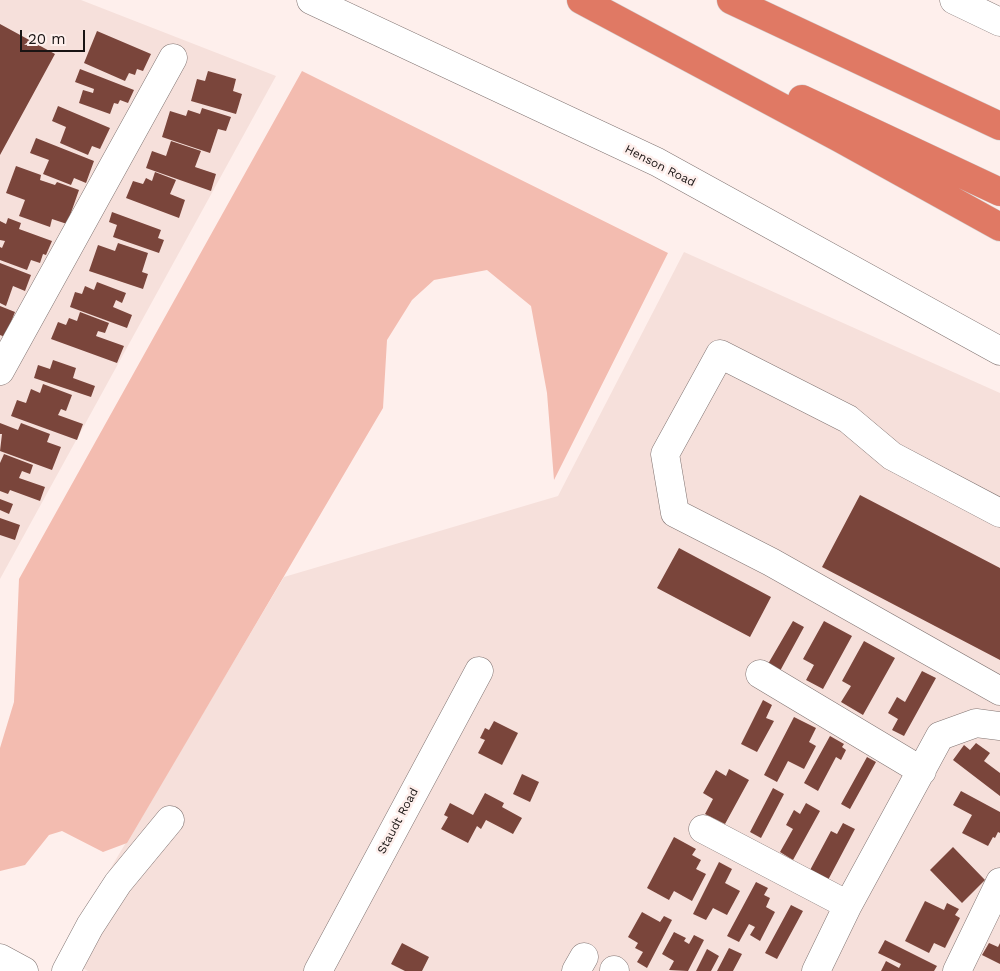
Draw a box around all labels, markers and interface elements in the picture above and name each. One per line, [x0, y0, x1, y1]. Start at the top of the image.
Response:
scale bar [22, 20, 88, 52]
text: 20 m [28, 30, 66, 48]
street label: Henson Road [622, 142, 698, 190]
street label: Staudt Road [375, 785, 421, 857]

